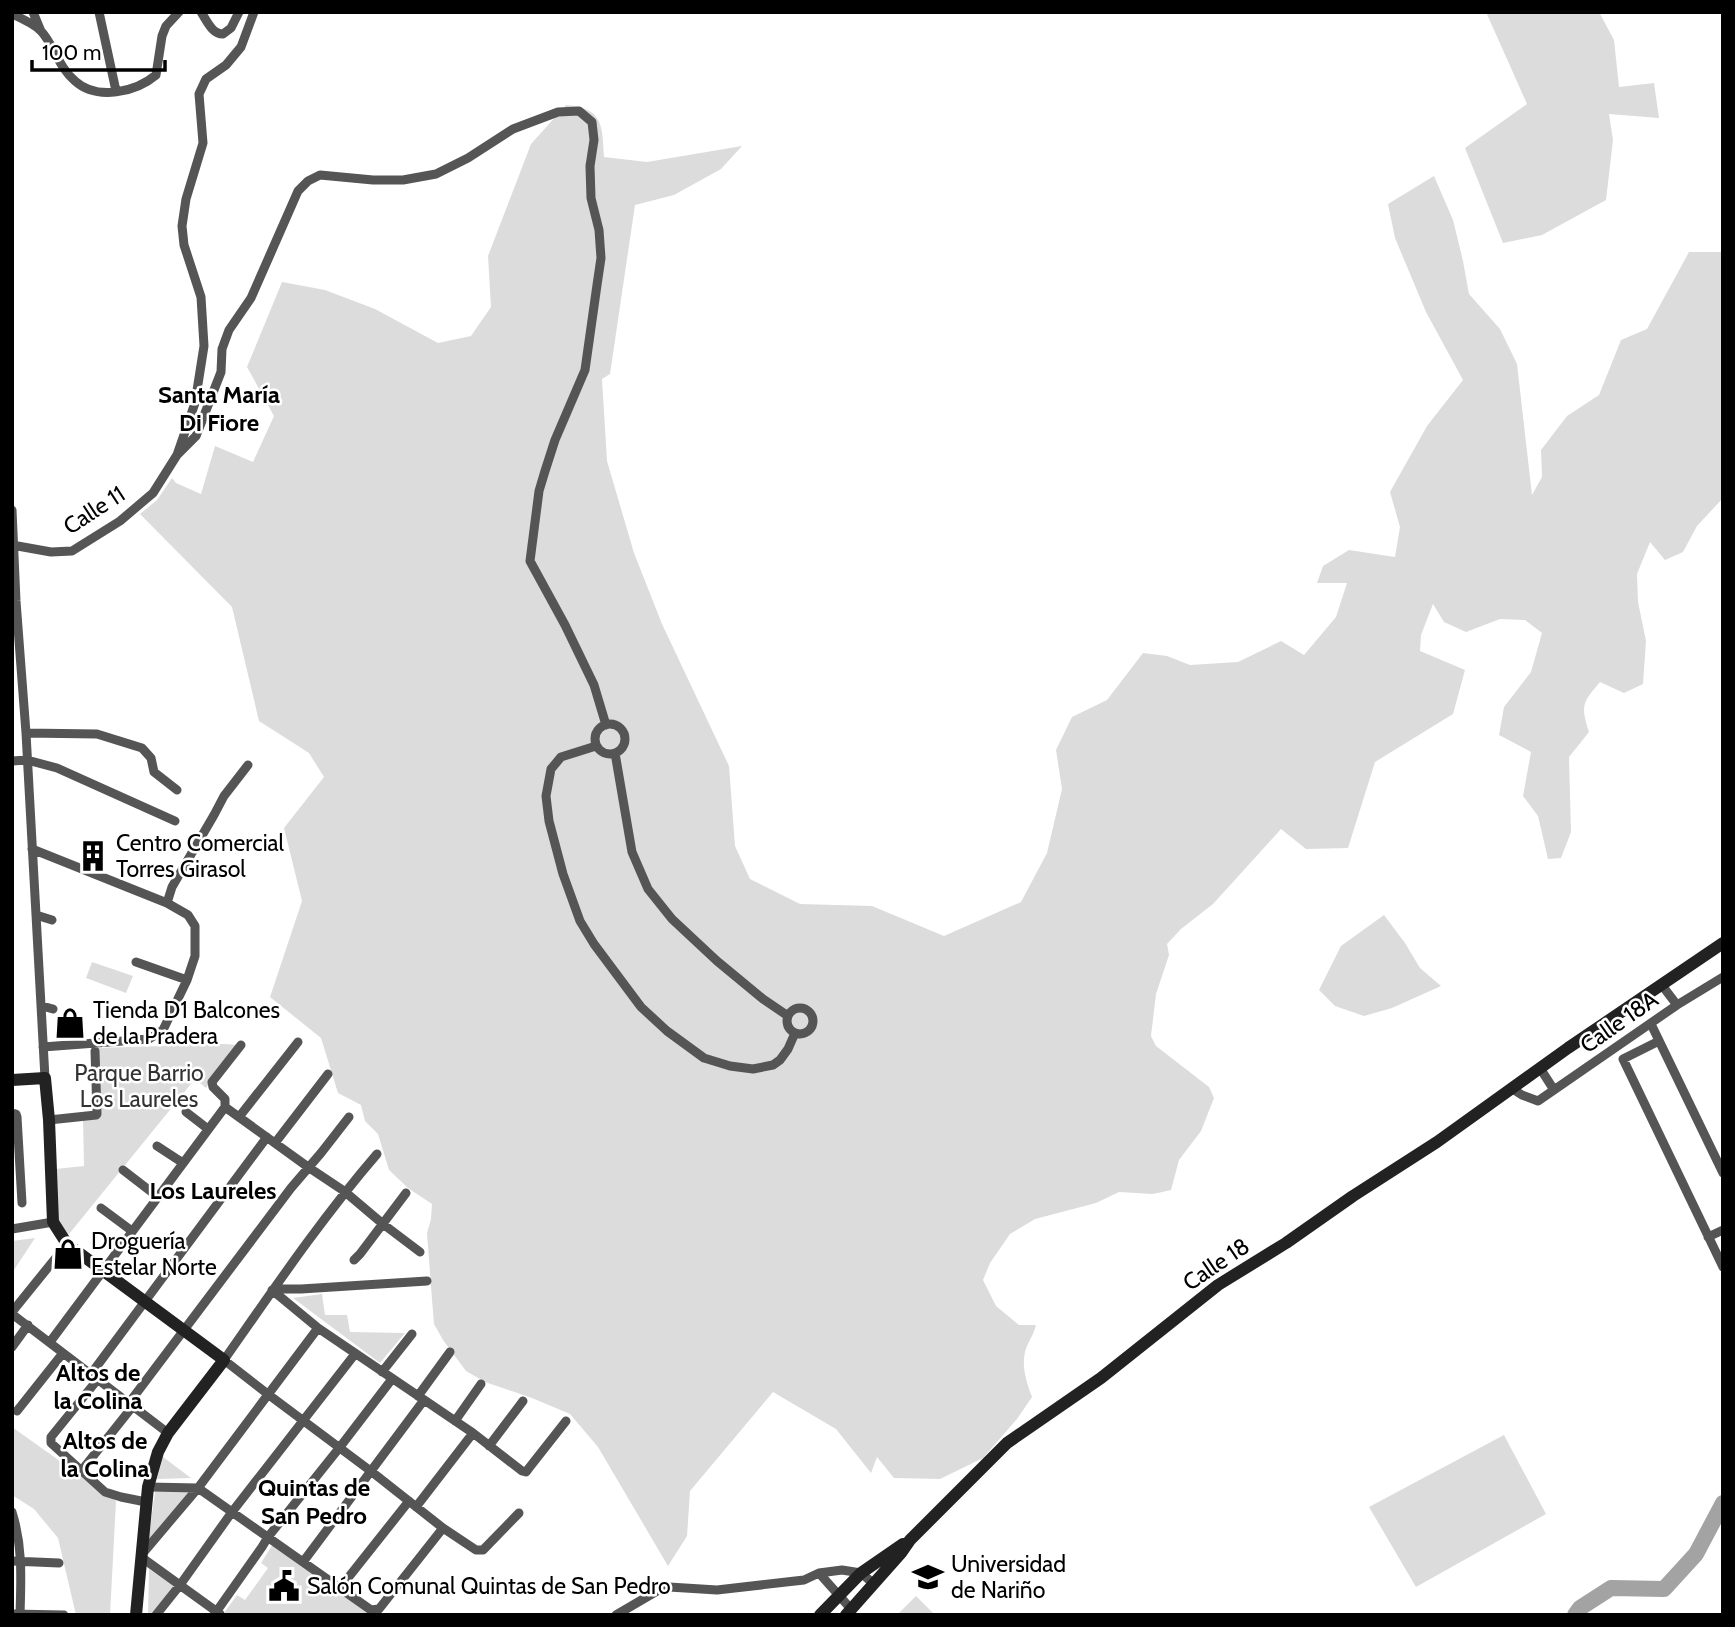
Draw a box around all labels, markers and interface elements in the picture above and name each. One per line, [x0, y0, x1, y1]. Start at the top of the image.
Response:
scale bar [32, 28, 164, 72]
text: 100 m [42, 40, 101, 65]
district label: Santa María Di Fiore [158, 380, 280, 437]
street label: Calle 11 [58, 480, 130, 540]
place label: Centro Comercial Torres Girasol [116, 829, 285, 883]
building icon: Centro Comercial Torres Girasol [76, 839, 110, 873]
street label: Calle 18A [1575, 985, 1663, 1059]
place label: Tienda D1 Balcones de la Pradera [93, 996, 280, 1050]
shop icon: Tienda D1 Balcones de la Pradera [53, 1006, 87, 1040]
park label: Parque Barrio Los Laureles [74, 1059, 204, 1113]
district label: Los Laureles [150, 1176, 276, 1205]
place label: Droguería Estelar Norte [91, 1227, 217, 1281]
street label: Calle 18 [1177, 1232, 1255, 1296]
shop icon: Droguería Estelar Norte [51, 1237, 85, 1271]
district label: Altos de la Colina [54, 1358, 143, 1415]
district label: Altos de la Colina [61, 1426, 150, 1483]
district label: Quintas de San Pedro [258, 1473, 370, 1530]
place label: Universidad de Nariño [951, 1550, 1066, 1604]
school or university icon: Universidad de Nariño [911, 1560, 945, 1594]
public building icon: Salón Comunal Quintas de San Pedro [267, 1569, 301, 1603]
place label: Salón Comunal Quintas de San Pedro [307, 1572, 671, 1600]

